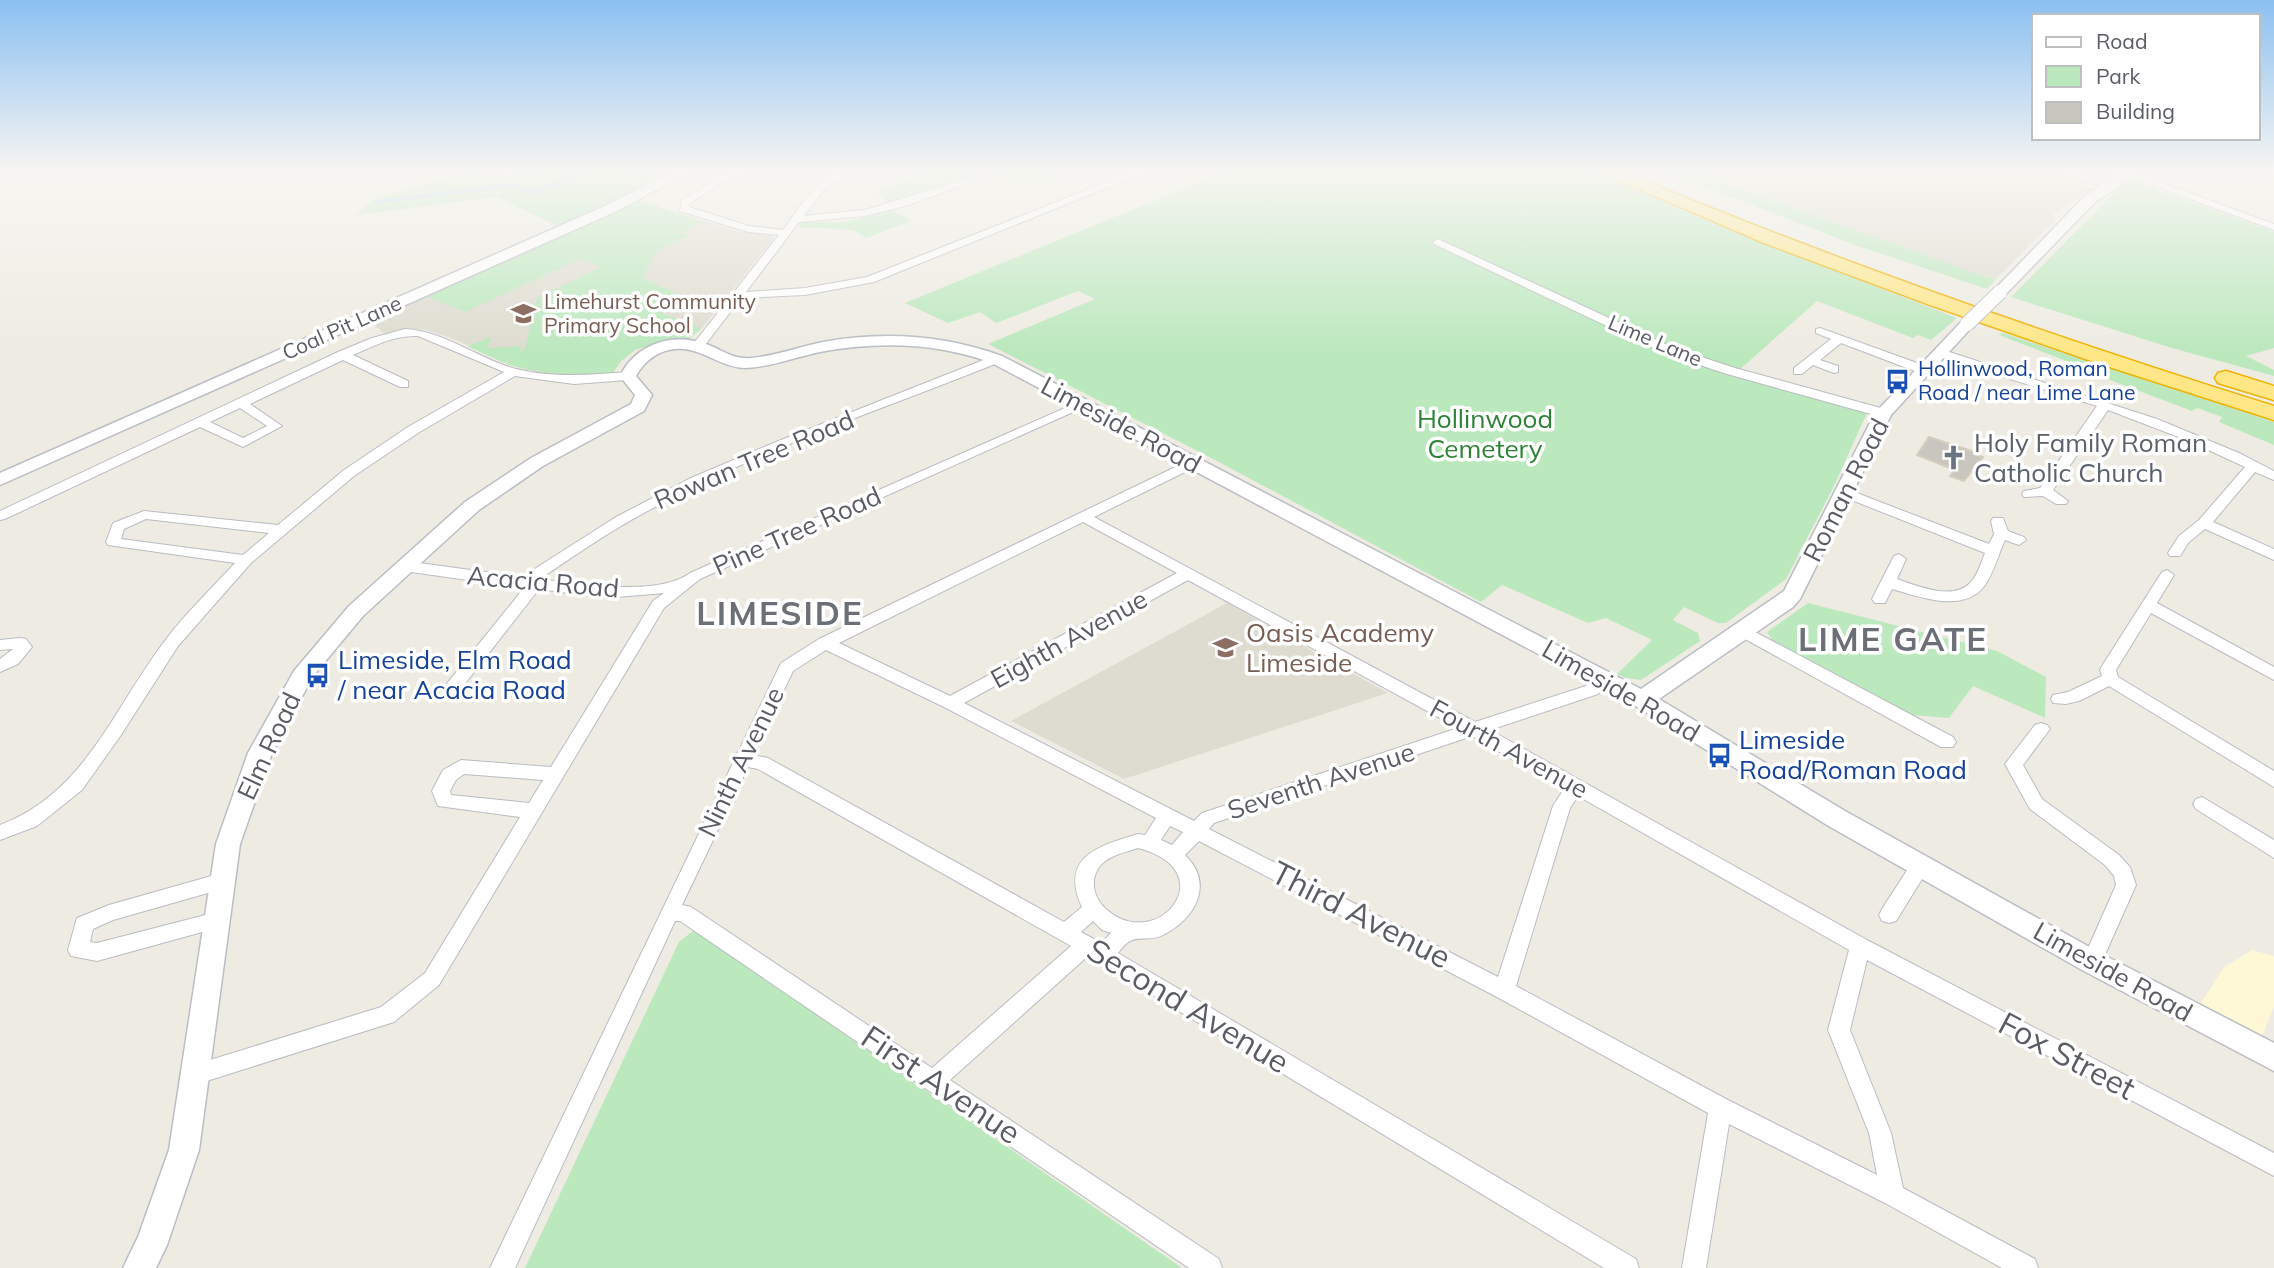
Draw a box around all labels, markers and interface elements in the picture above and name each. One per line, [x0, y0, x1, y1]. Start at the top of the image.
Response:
legend [2032, 14, 2260, 140]
text: Road [2096, 28, 2147, 54]
text: Park [2096, 63, 2140, 89]
text: Building [2096, 98, 2175, 124]
place label: Limehurst Community Primary School [544, 288, 756, 338]
street label: Coal Pit Lane [278, 289, 405, 365]
school or university icon: Limehurst Community Primary School [510, 300, 538, 328]
street label: Lime Lane [1604, 309, 1706, 371]
place label: Hollinwood, Roman Road / near Lime Lane [1918, 355, 2135, 405]
bus stop icon: Hollinwood, Roman Road / near Lime Lane [1884, 367, 1912, 395]
street label: Limeside Road [1035, 369, 1207, 481]
park label: Hollinwood Cemetery [1417, 402, 1553, 465]
street label: Rowan Tree Road [649, 403, 859, 517]
street label: Roman Road [1795, 412, 1896, 567]
place label: Holy Family Roman Catholic Church [1974, 426, 2207, 489]
church icon: Holy Family Roman Catholic Church [1940, 444, 1968, 472]
street label: Pine Tree Road [707, 479, 886, 582]
street label: Acacia Road [466, 558, 620, 605]
street label: Eighth Avenue [985, 582, 1153, 695]
district label: LIMESIDE [696, 592, 864, 633]
place label: Oasis Academy Limeside [1246, 616, 1434, 679]
district label: LIME GATE [1798, 618, 1988, 659]
street label: Limeside Road [1536, 632, 1706, 749]
school or university icon: Oasis Academy Limeside [1212, 634, 1240, 662]
place label: Limeside, Elm Road / near Acacia Road [337, 643, 572, 706]
bus stop icon: Limeside, Elm Road / near Acacia Road [304, 661, 332, 689]
street label: Ninth Avenue [690, 681, 791, 842]
street label: Elm Road [229, 687, 308, 805]
street label: Fourth Avenue [1424, 692, 1594, 806]
place label: Limeside Road/Roman Road [1739, 723, 1967, 786]
street label: Seventh Avenue [1223, 735, 1419, 826]
bus stop icon: Limeside Road/Roman Road [1705, 741, 1733, 769]
street label: Third Avenue [1265, 852, 1458, 976]
street label: Limeside Road [2028, 914, 2199, 1029]
street label: Second Avenue [1080, 929, 1297, 1081]
street label: Fox Street [1992, 1002, 2143, 1108]
street label: First Avenue [854, 1016, 1029, 1152]

